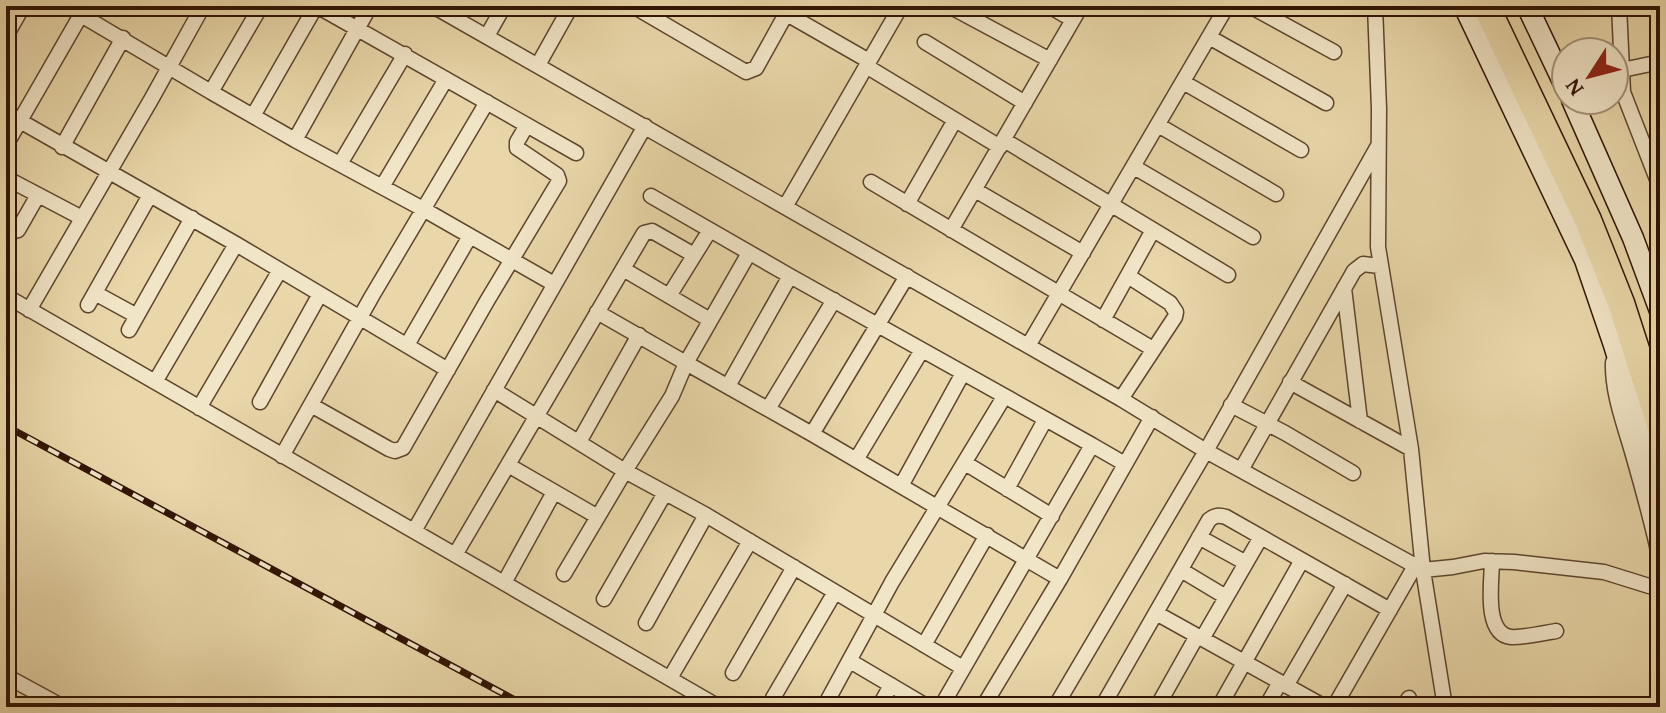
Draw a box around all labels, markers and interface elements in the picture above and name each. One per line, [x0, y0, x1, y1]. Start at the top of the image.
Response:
north arrow [1550, 36, 1630, 116]
text: N [1556, 72, 1591, 103]

